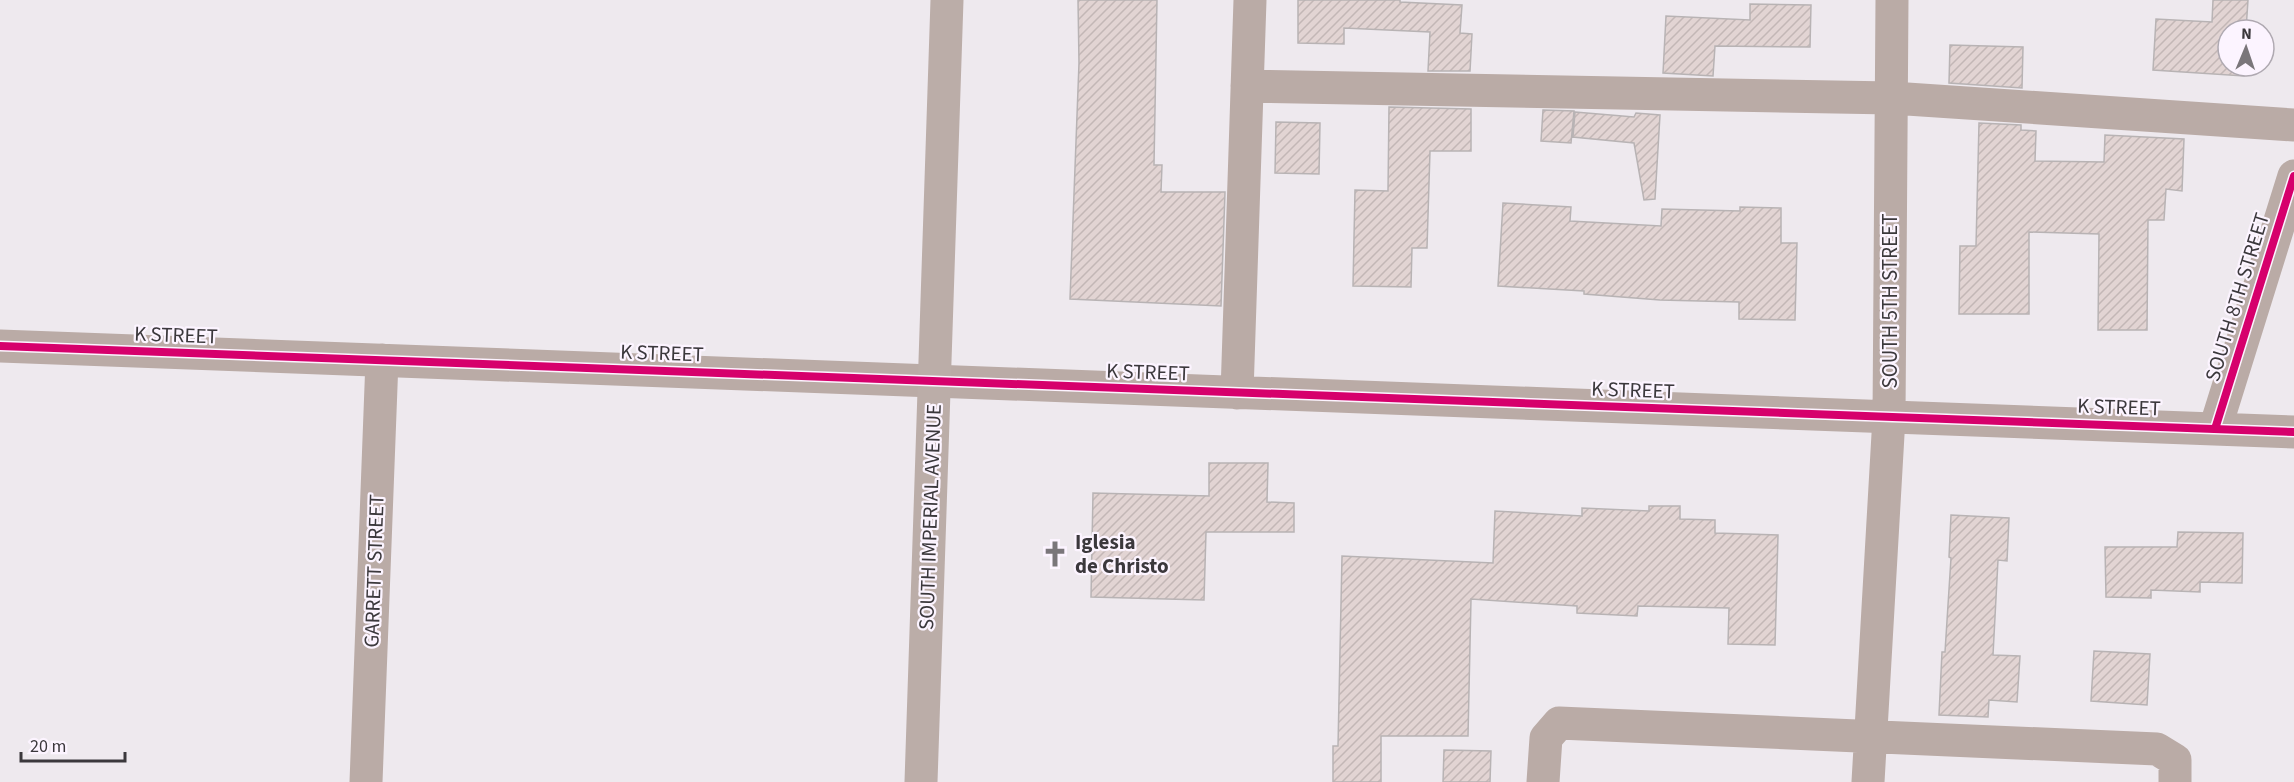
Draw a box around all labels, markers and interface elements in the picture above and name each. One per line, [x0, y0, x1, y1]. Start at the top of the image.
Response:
north arrow [2216, 18, 2276, 78]
text: N [2241, 23, 2252, 45]
street label: SOUTH 8TH STREET [2197, 209, 2277, 385]
street label: SOUTH 5TH STREET [1875, 214, 1905, 388]
street label: K STREET [134, 319, 218, 351]
street label: K STREET [620, 337, 704, 369]
street label: K STREET [1106, 356, 1190, 388]
street label: K STREET [1591, 374, 1675, 406]
street label: K STREET [2077, 391, 2161, 423]
street label: SOUTH IMPERIAL AVENUE [911, 404, 949, 630]
street label: GARRETT STREET [356, 494, 392, 648]
place label: Iglesia de Christo [1075, 527, 1169, 581]
church icon: Iglesia de Christo [1040, 539, 1070, 569]
scale bar [21, 725, 124, 763]
text: 20 m [30, 734, 66, 759]

